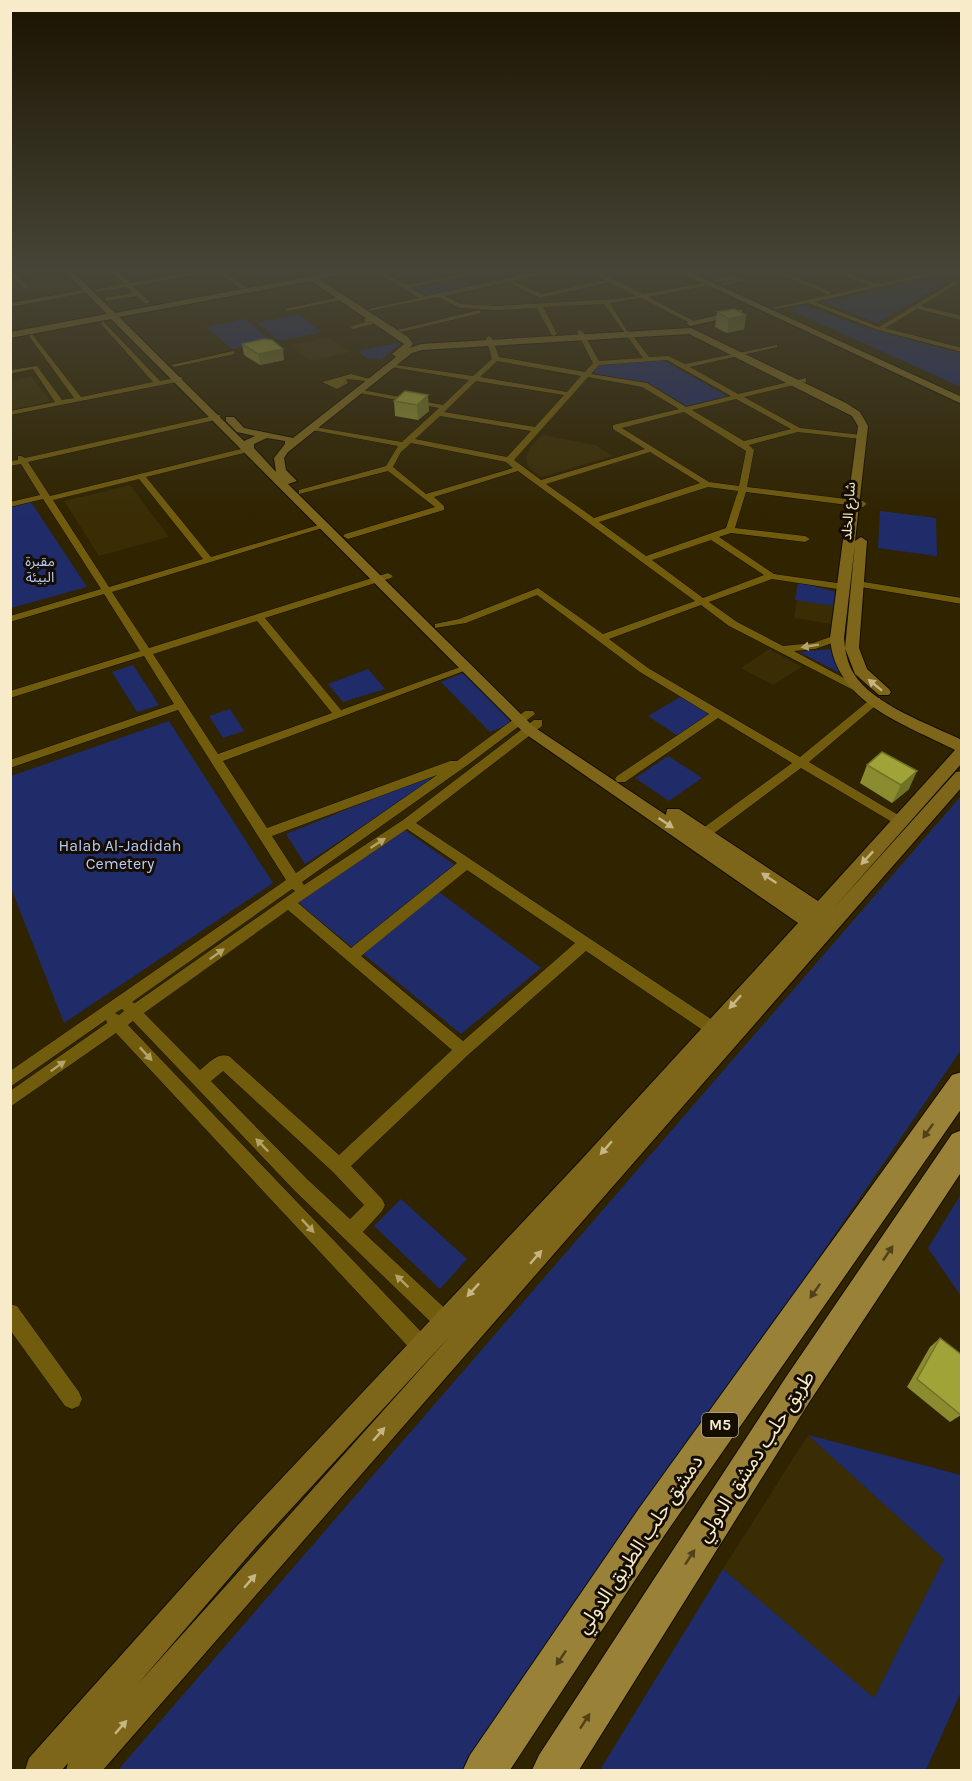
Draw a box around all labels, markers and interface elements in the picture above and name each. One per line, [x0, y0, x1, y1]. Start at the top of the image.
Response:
street label: شارع الخلد [838, 481, 861, 541]
park label: مقبرة البيئة [25, 553, 55, 586]
one-way arrow [800, 642, 819, 651]
one-way arrow [867, 678, 883, 691]
one-way arrow [658, 817, 674, 828]
park label: Halab Al-Jadidah Cemetery [59, 836, 181, 873]
one-way arrow [369, 837, 386, 848]
one-way arrow [860, 851, 874, 866]
one-way arrow [762, 872, 778, 884]
one-way arrow [210, 948, 225, 960]
one-way arrow [729, 994, 742, 1009]
one-way arrow [139, 1046, 153, 1061]
one-way arrow [50, 1060, 66, 1072]
one-way arrow [922, 1123, 934, 1139]
one-way arrow [255, 1137, 269, 1152]
one-way arrow [600, 1140, 613, 1155]
one-way arrow [301, 1219, 315, 1234]
one-way arrow [882, 1245, 894, 1261]
one-way arrow [529, 1250, 542, 1265]
one-way arrow [395, 1274, 409, 1288]
one-way arrow [809, 1282, 821, 1298]
one-way arrow [466, 1283, 480, 1298]
street label: طريق حلب دمشق الدولي [691, 1366, 822, 1548]
road number: M5 [702, 1413, 738, 1437]
one-way arrow [372, 1427, 386, 1442]
street label: دمشق حلب الطريق الدولي [571, 1451, 711, 1640]
one-way arrow [685, 1549, 696, 1565]
one-way arrow [243, 1573, 257, 1588]
one-way arrow [555, 1650, 566, 1666]
one-way arrow [579, 1713, 590, 1729]
one-way arrow [114, 1720, 127, 1735]

